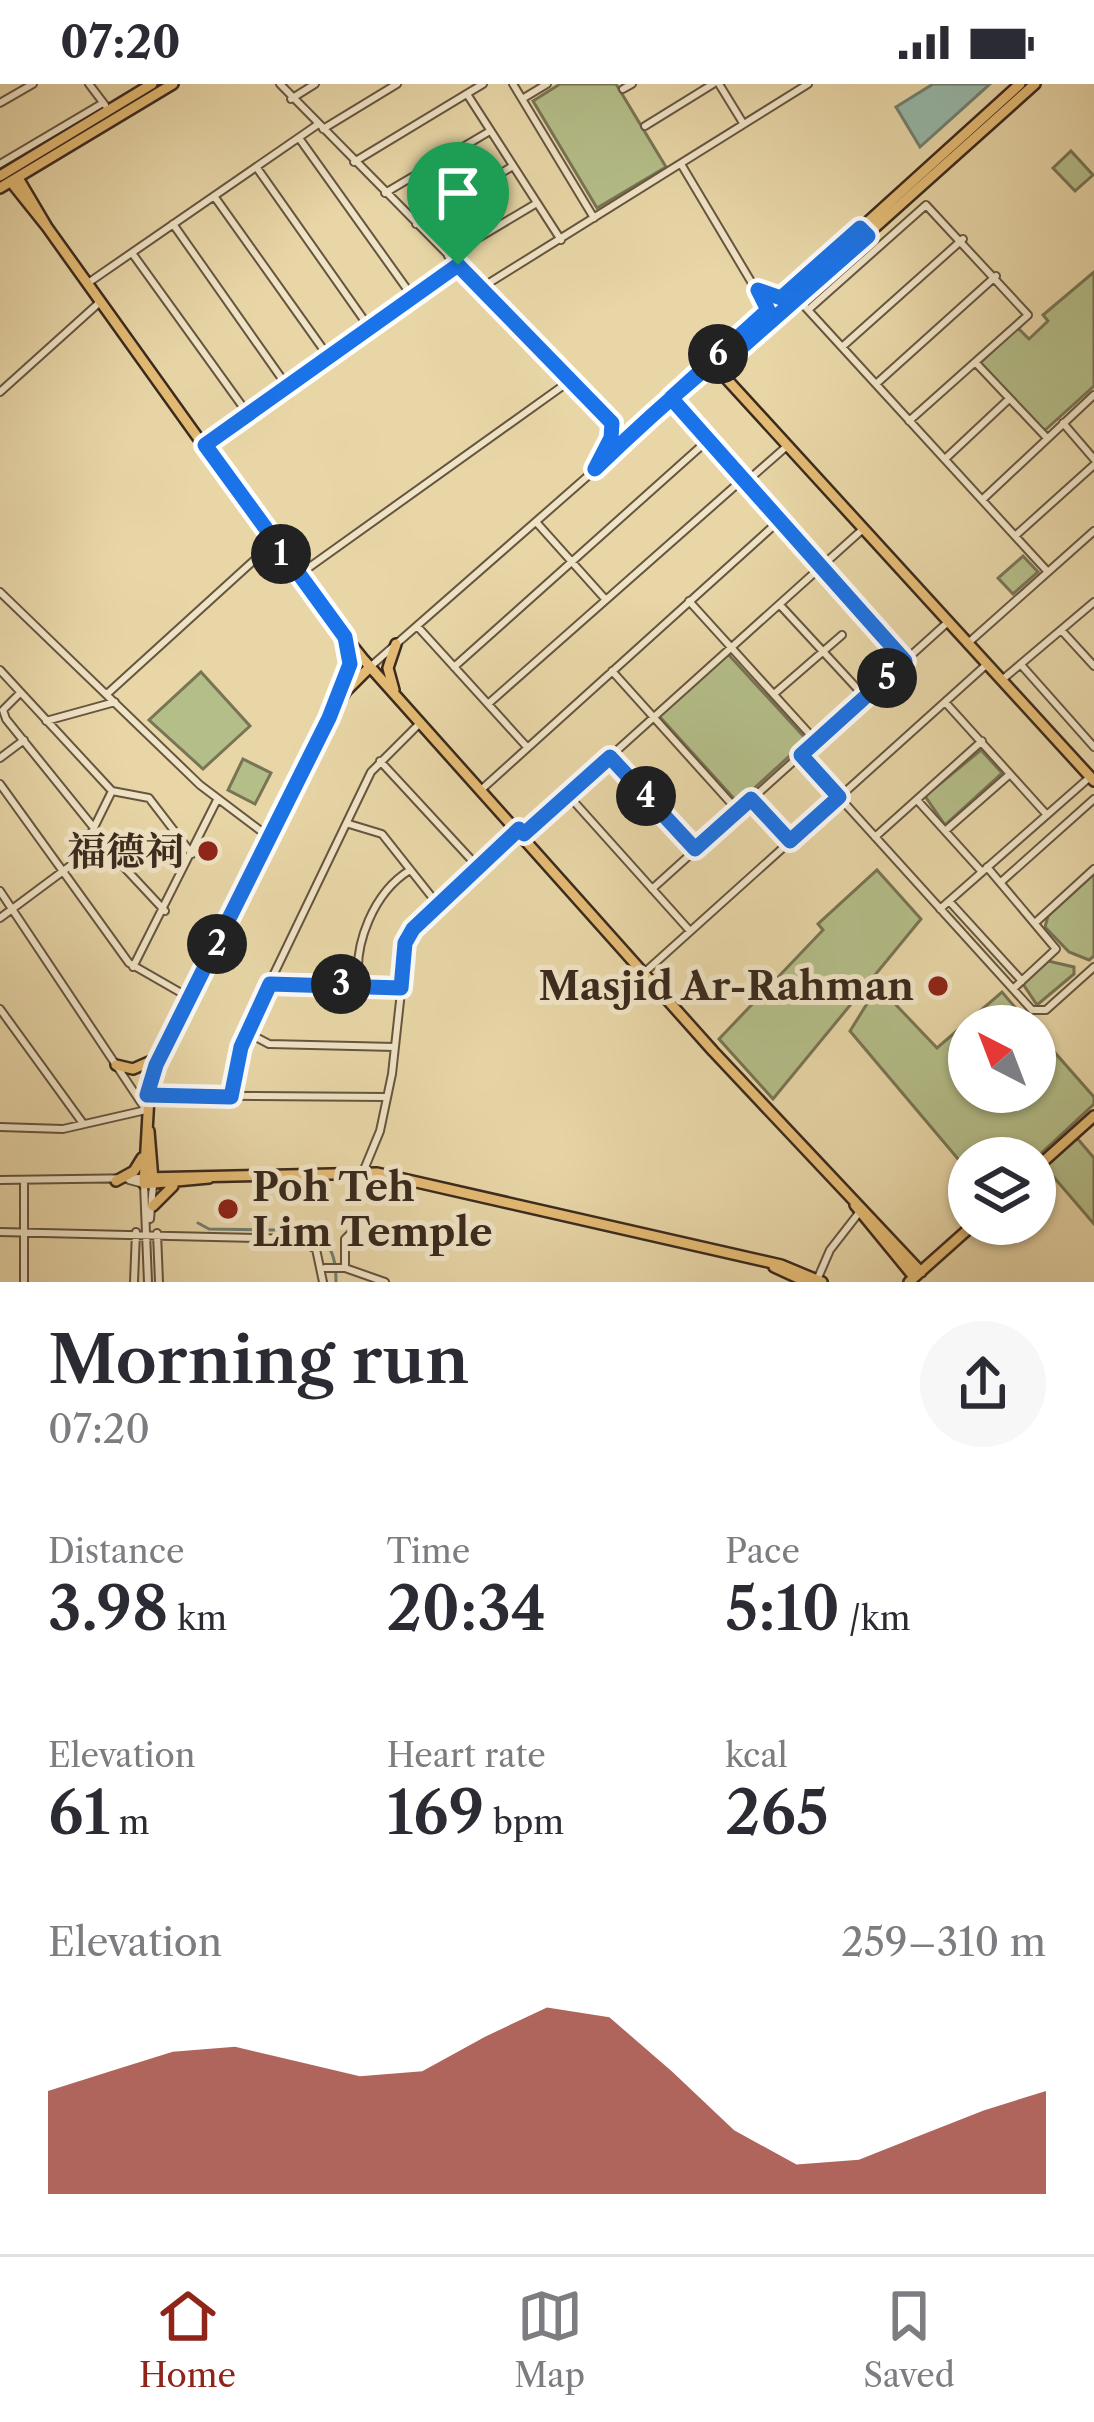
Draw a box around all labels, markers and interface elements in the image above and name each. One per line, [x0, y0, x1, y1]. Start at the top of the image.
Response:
text: 07:20 [60, 14, 181, 70]
pin [407, 142, 509, 265]
icon: arrive [425, 160, 491, 226]
pin: 6 [688, 324, 748, 384]
text: 6 [708, 333, 728, 374]
pin: 1 [251, 524, 311, 584]
text: 1 [274, 533, 288, 574]
pin: 5 [857, 648, 917, 708]
text: 5 [878, 657, 896, 698]
pin: 4 [616, 766, 676, 826]
text: 4 [636, 775, 656, 816]
place label: 福德祠 [67, 827, 184, 875]
marker: 福德祠 [195, 838, 221, 864]
pin: 2 [187, 914, 247, 974]
text: 2 [207, 923, 227, 964]
pin: 3 [311, 954, 371, 1014]
place label: Masjid Ar-Rahman [539, 962, 914, 1010]
text: 3 [332, 963, 350, 1004]
marker: Masjid Ar-Rahman [925, 973, 951, 999]
north arrow [948, 1005, 1056, 1113]
map controls [948, 1005, 1056, 1245]
button: layers [948, 1137, 1056, 1245]
place label: Poh Teh Lim Temple [252, 1163, 493, 1256]
marker: Poh Teh Lim Temple [215, 1196, 241, 1222]
text: Morning run [48, 1319, 469, 1400]
button: share [920, 1321, 1046, 1447]
text: 07:20 [48, 1405, 150, 1453]
text: Distance [48, 1531, 185, 1572]
text: Time [387, 1531, 470, 1572]
text: Pace [725, 1531, 800, 1572]
text: 3.98 [48, 1572, 168, 1646]
text: 20:34 [387, 1572, 546, 1646]
text: 5:10 [725, 1572, 840, 1646]
text: km [168, 1598, 227, 1639]
text: /km [840, 1598, 910, 1639]
text: Elevation [48, 1735, 195, 1776]
text: Heart rate [387, 1735, 546, 1776]
text: kcal [725, 1735, 788, 1776]
text: 61 [48, 1776, 110, 1850]
text: 169 [387, 1776, 484, 1850]
text: 265 [725, 1776, 829, 1850]
text: m [110, 1802, 150, 1843]
text: bpm [484, 1802, 564, 1843]
text: Elevation [48, 1918, 222, 1966]
text: 259–310 m [841, 1918, 1046, 1966]
tab: Home [139, 2283, 236, 2396]
tab: Map [514, 2283, 585, 2396]
tab: Saved [863, 2283, 955, 2396]

